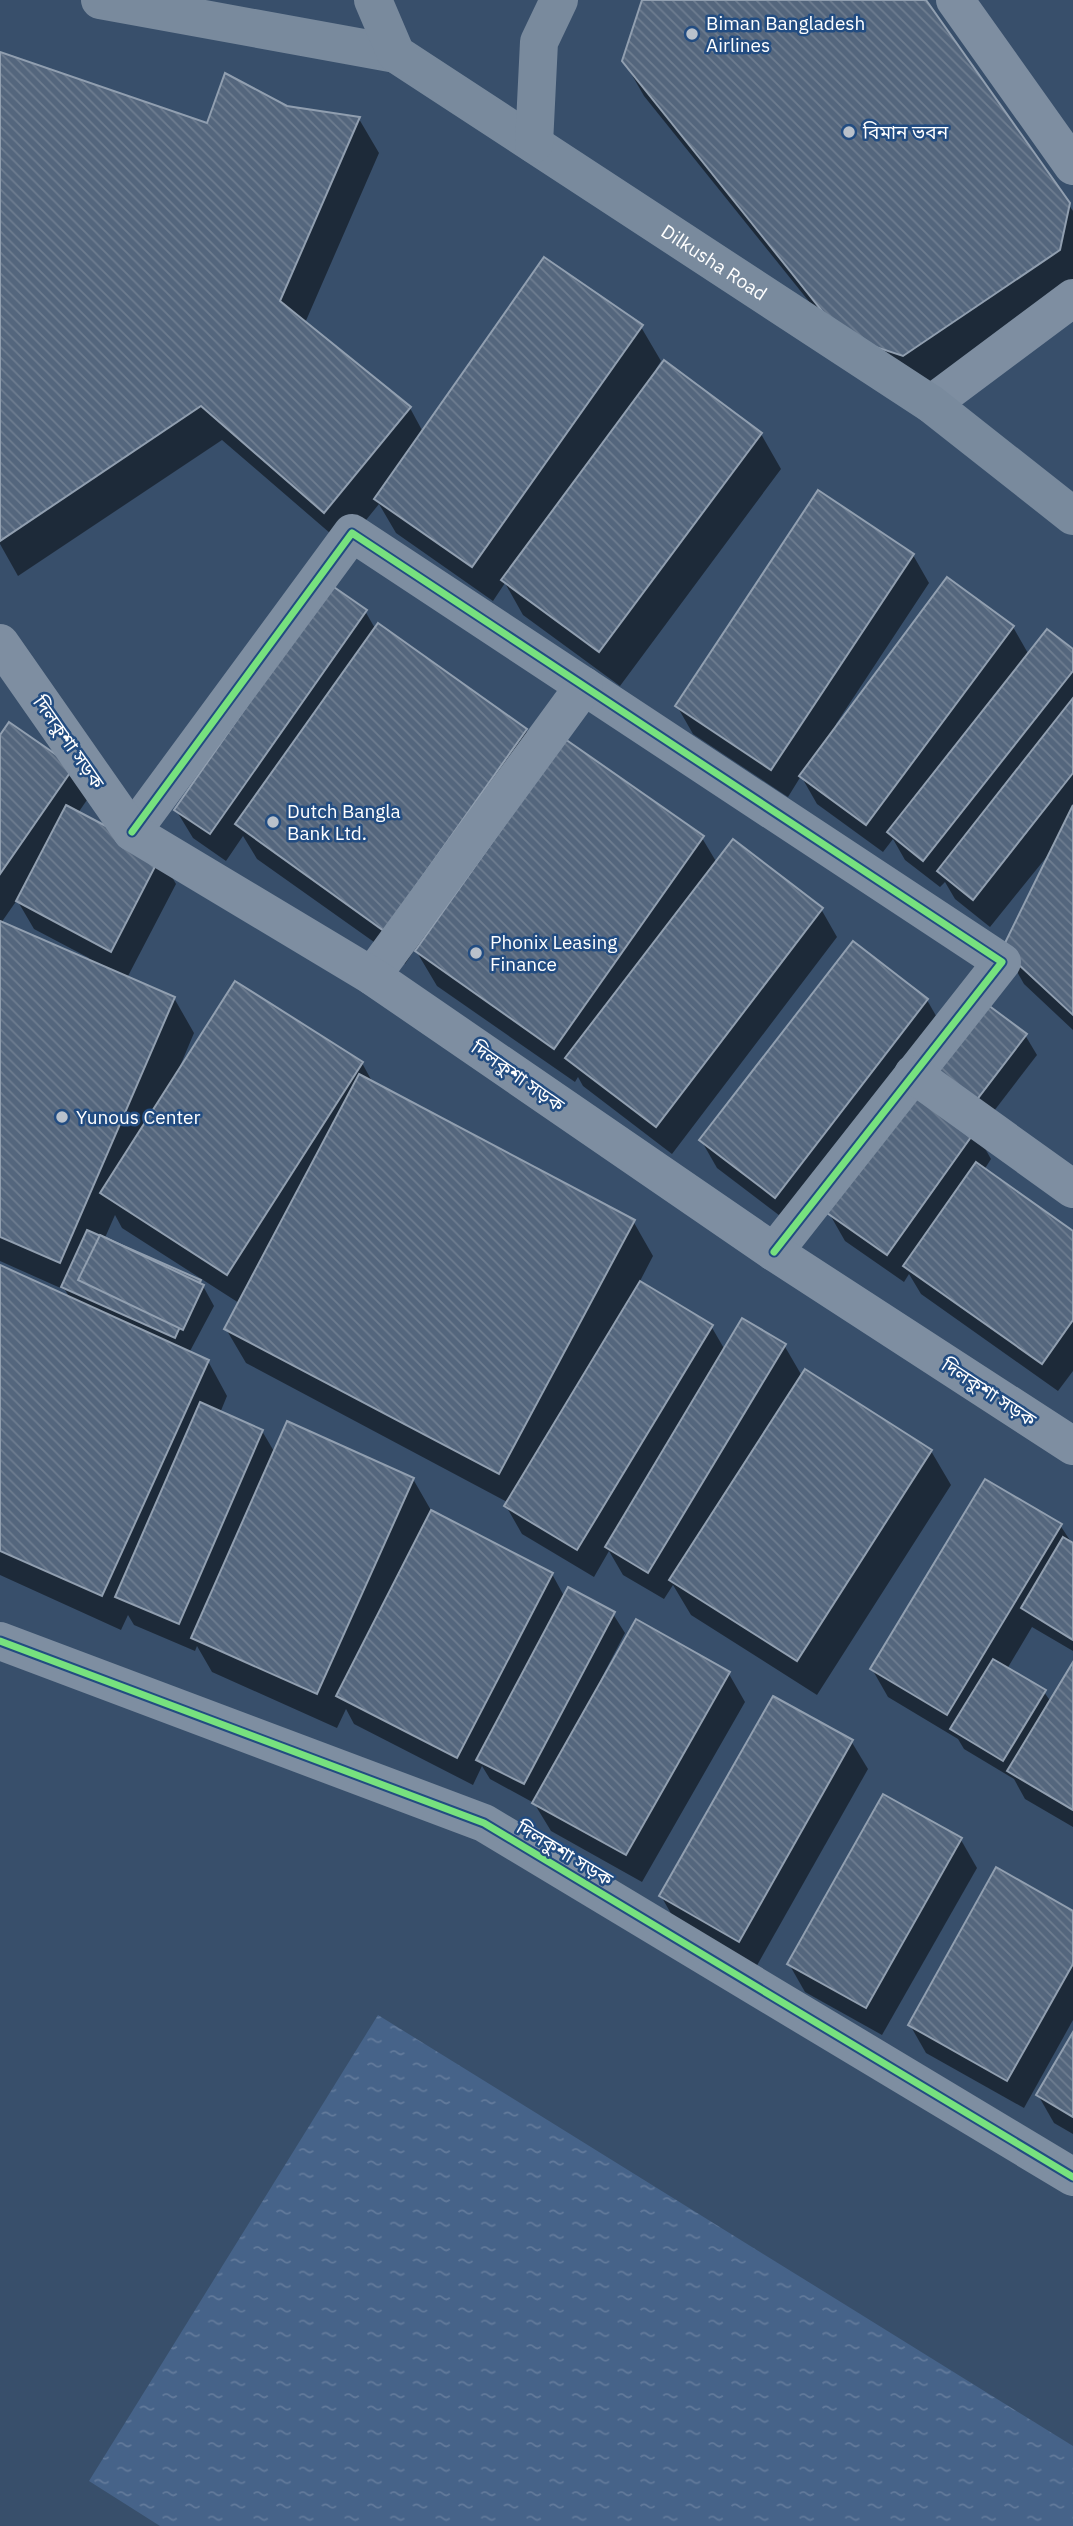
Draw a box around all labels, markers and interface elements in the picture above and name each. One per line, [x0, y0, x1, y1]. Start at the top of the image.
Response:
place label: Biman Bangladesh Airlines [706, 11, 865, 57]
marker: Biman Bangladesh Airlines [684, 26, 700, 42]
place label: বিমান ভবন [862, 120, 949, 144]
marker: বিমান ভবন [841, 124, 857, 140]
street label: Dilkusha Road [657, 219, 772, 306]
street label: দিলকুশা সড়ক [28, 690, 110, 794]
place label: Dutch Bangla Bank Ltd. [287, 799, 401, 845]
marker: Dutch Bangla Bank Ltd. [265, 814, 281, 830]
place label: Phonix Leasing Finance [490, 930, 617, 976]
marker: Phonix Leasing Finance [468, 945, 484, 961]
street label: দিলকুশা সড়ক [466, 1035, 570, 1117]
place label: Yunous Center [76, 1105, 200, 1129]
marker: Yunous Center [54, 1109, 70, 1125]
street label: দিলকুশা সড়ক [936, 1352, 1041, 1432]
street label: দিলকুশা সড়ক [512, 1814, 618, 1891]

